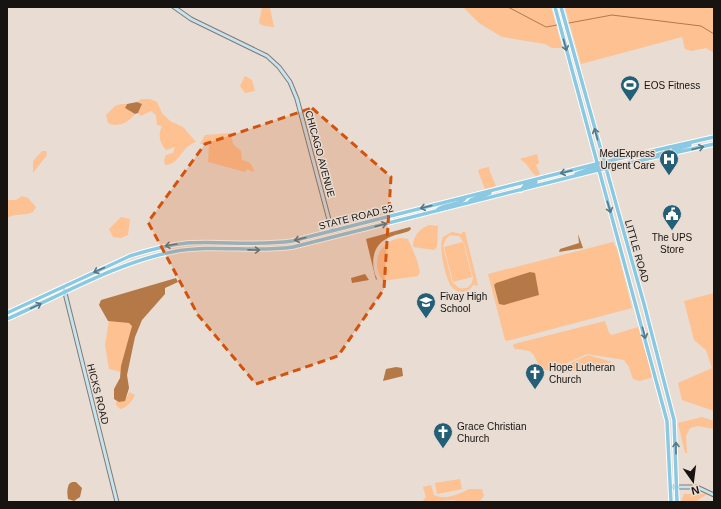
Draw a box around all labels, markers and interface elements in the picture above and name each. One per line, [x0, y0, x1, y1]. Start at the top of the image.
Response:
one-way arrow [562, 38, 569, 51]
sports icon: EOS Fitness [619, 74, 641, 102]
place label: EOS Fitness [644, 80, 700, 91]
street label: CHICAGO AVENUE [303, 109, 337, 199]
one-way arrow [592, 127, 599, 140]
one-way arrow [692, 144, 705, 151]
place label: MedExpress Urgent Care [599, 148, 655, 171]
hospital icon: MedExpress Urgent Care [658, 148, 680, 176]
one-way arrow [560, 168, 573, 176]
one-way arrow [606, 201, 613, 214]
street label: STATE ROAD 52 [318, 202, 395, 232]
public building icon: The UPS Store [661, 203, 683, 231]
one-way arrow [420, 204, 433, 211]
street label: LITTLE ROAD [623, 218, 651, 284]
one-way arrow [374, 221, 387, 229]
place label: The UPS Store [652, 232, 693, 255]
one-way arrow [294, 236, 307, 243]
one-way arrow [165, 242, 178, 250]
one-way arrow [247, 246, 260, 254]
one-way arrow [93, 267, 105, 274]
school or university icon: Fivay High School [415, 291, 437, 319]
place label: Fivay High School [440, 291, 487, 314]
one-way arrow [30, 302, 42, 310]
one-way arrow [641, 326, 648, 339]
street label: HICKS ROAD [85, 362, 111, 426]
church icon: Hope Lutheran Church [524, 362, 546, 390]
place label: Hope Lutheran Church [549, 362, 615, 385]
church icon: Grace Christian Church [432, 421, 454, 449]
place label: Grace Christian Church [457, 421, 526, 444]
one-way arrow [672, 442, 680, 455]
north arrow [673, 461, 713, 501]
text: N [690, 484, 701, 497]

